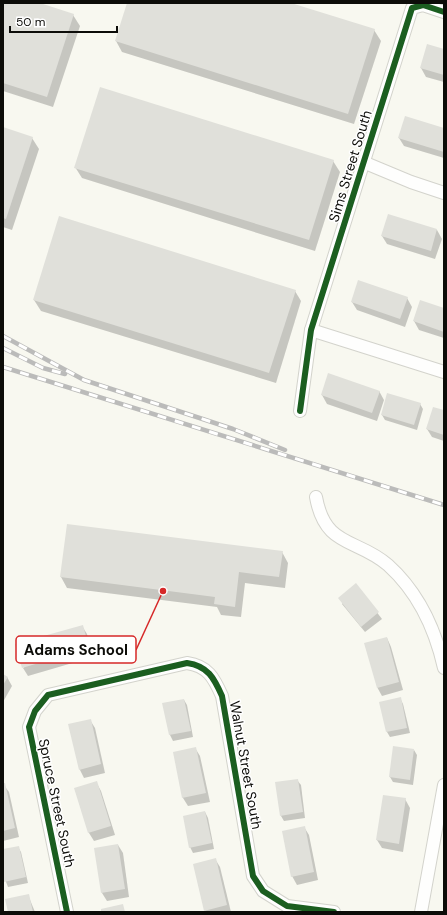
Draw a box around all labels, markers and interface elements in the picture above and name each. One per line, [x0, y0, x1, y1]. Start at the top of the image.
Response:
scale bar [10, 8, 117, 34]
text: 50 m [16, 14, 45, 30]
street label: Sims Street South [324, 108, 376, 224]
callout: Adams School [16, 636, 136, 663]
text: Adams School [24, 640, 128, 660]
street label: Walnut Street South [226, 699, 266, 831]
street label: Spruce Street South [35, 737, 79, 869]

